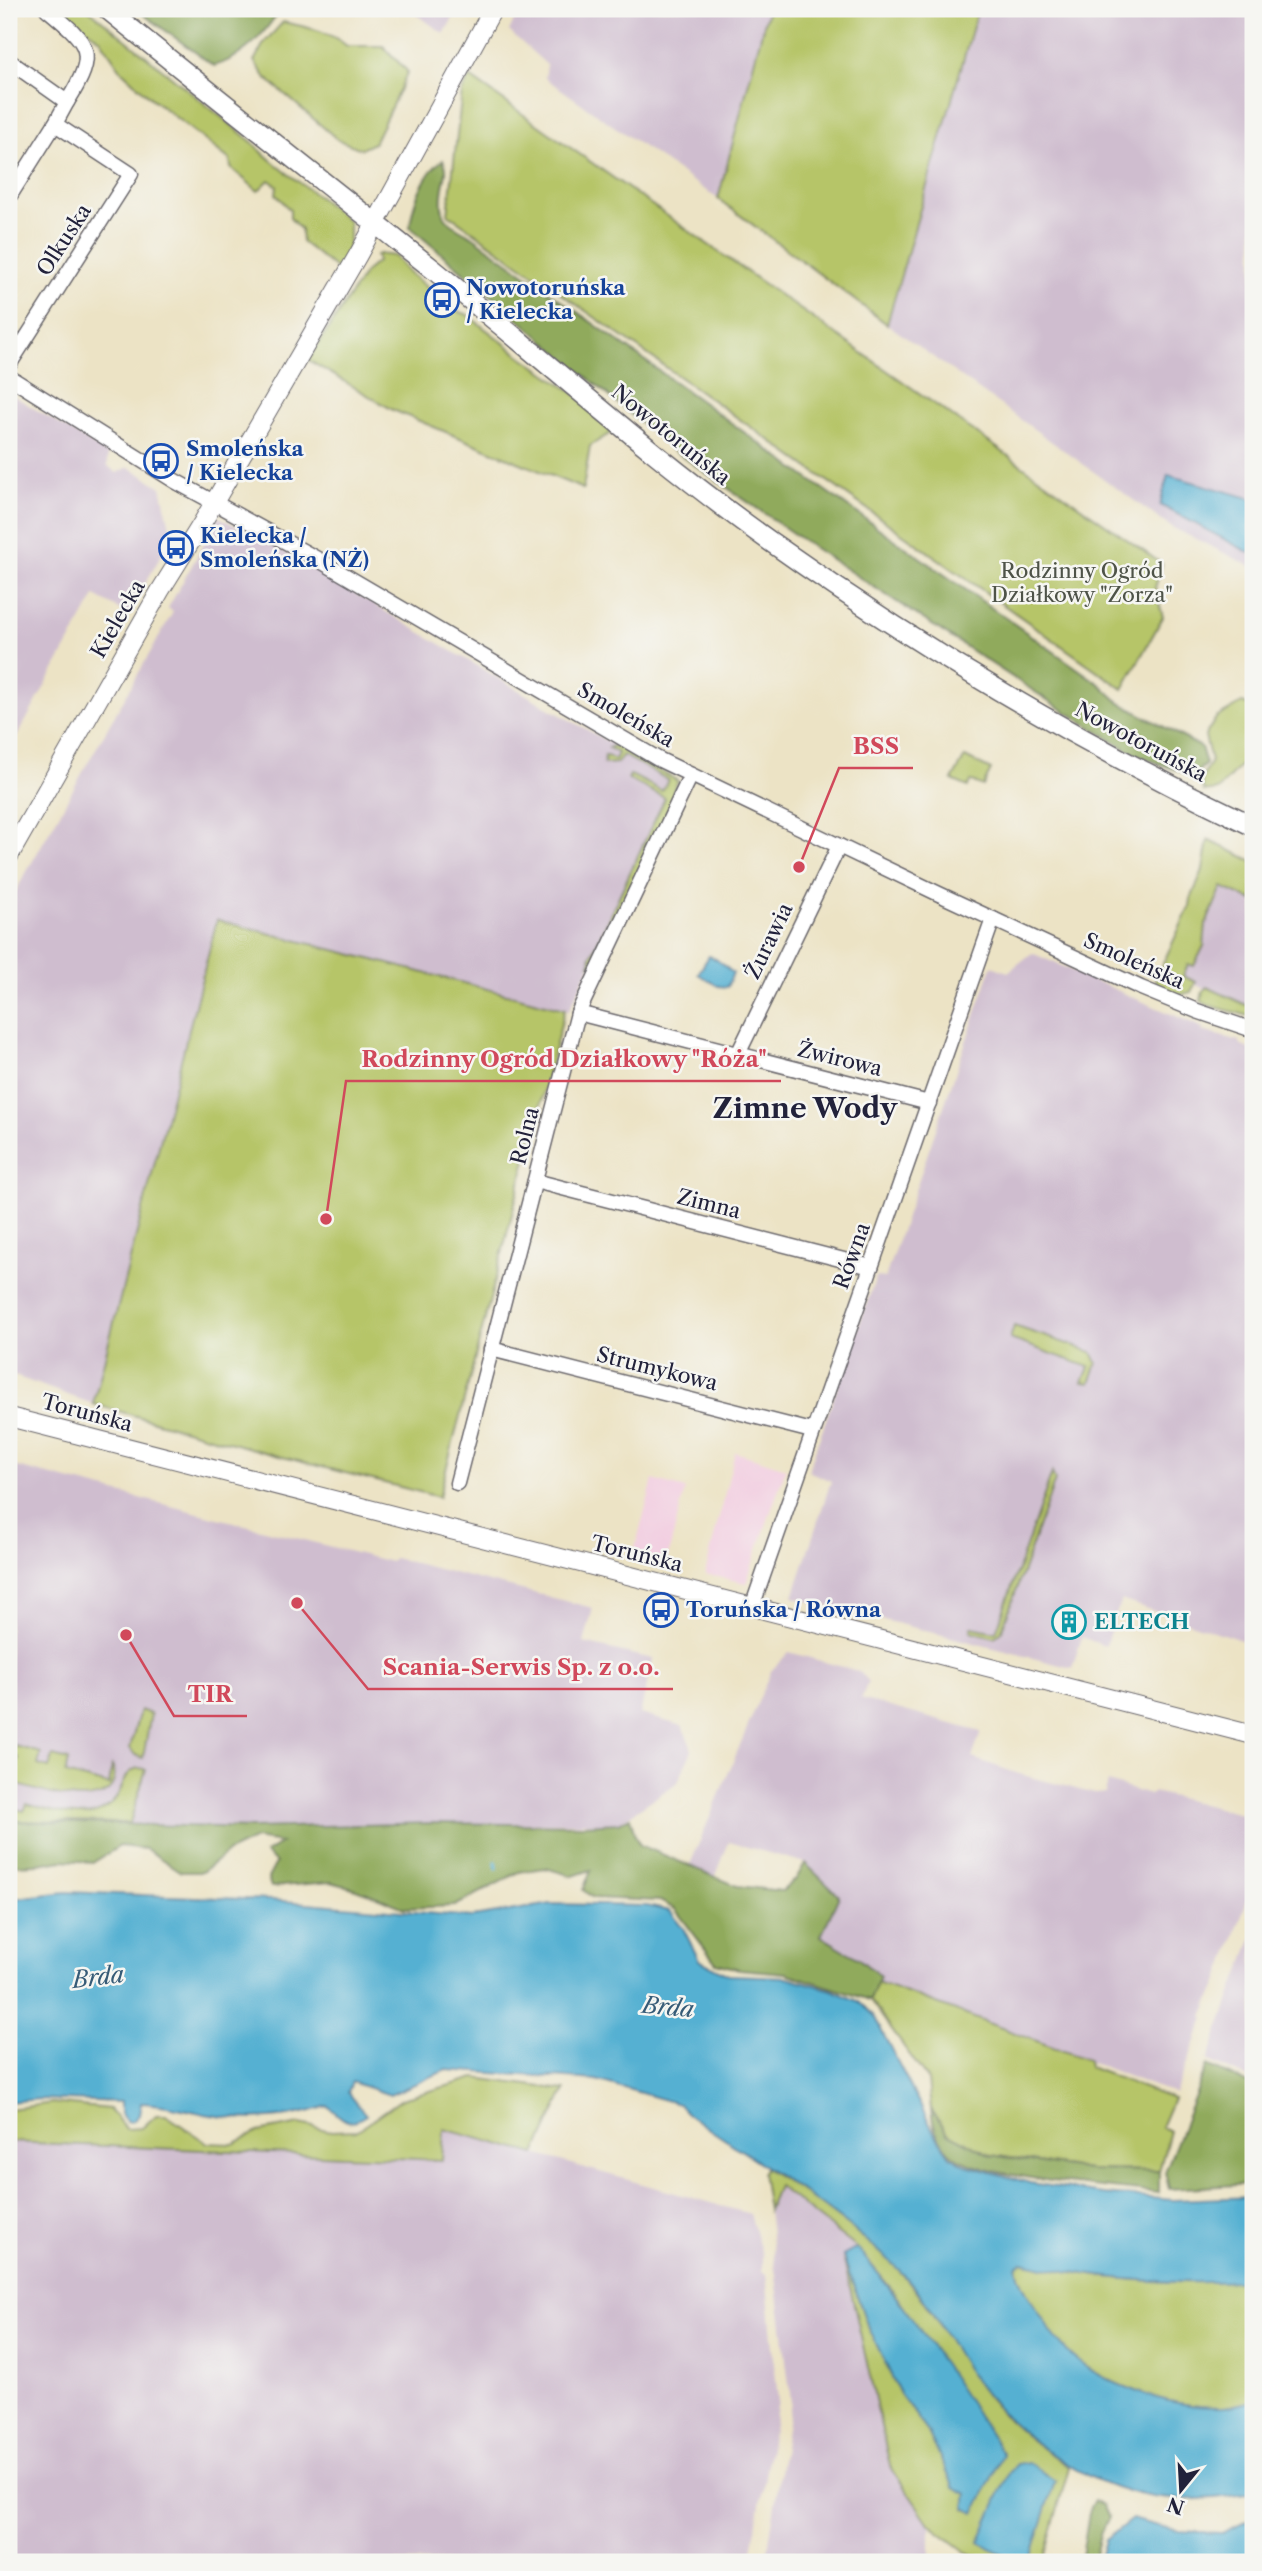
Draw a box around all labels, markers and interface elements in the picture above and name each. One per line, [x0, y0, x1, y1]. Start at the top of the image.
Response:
street label: Olkuska [31, 198, 96, 280]
place label: Nowotoruńska / Kielecka [466, 275, 626, 324]
bus stop icon: Nowotoruńska / Kielecka [423, 281, 461, 319]
street label: Nowotoruńska [607, 379, 737, 491]
place label: Smoleńska / Kielecka [186, 436, 304, 485]
bus stop icon: Smoleńska / Kielecka [142, 442, 180, 480]
place label: Kielecka / Smoleńska (NŻ) [200, 523, 369, 572]
bus stop icon: Kielecka / Smoleńska (NŻ) [157, 529, 195, 567]
park label: Rodzinny Ogród Działkowy "Zorza" [991, 558, 1173, 607]
street label: Kielecka [85, 574, 150, 662]
street label: Smoleńska [573, 677, 680, 753]
street label: Nowotoruńska [1071, 696, 1212, 787]
callout: BSS [839, 724, 913, 768]
text: BSS [853, 732, 899, 760]
street label: Żurawia [740, 898, 798, 983]
street label: Smoleńska [1080, 927, 1189, 994]
street label: Żwirowa [795, 1036, 886, 1081]
callout: Rodzinny Ogród Działkowy "Róża" [346, 1037, 781, 1081]
text: Rodzinny Ogród Działkowy "Róża" [361, 1045, 767, 1073]
district label: Zimne Wody [713, 1091, 898, 1125]
street label: Rolna [505, 1104, 544, 1167]
street label: Zimna [675, 1184, 744, 1224]
street label: Równa [828, 1218, 875, 1293]
street label: Strumykowa [594, 1341, 721, 1396]
street label: Toruńska [39, 1388, 136, 1437]
street label: Toruńska [589, 1530, 686, 1577]
bus stop icon: Toruńska / Równa [642, 1591, 680, 1629]
place label: Toruńska / Równa [686, 1597, 882, 1622]
building icon: ELTECH [1050, 1603, 1088, 1641]
place label: ELTECH [1094, 1609, 1189, 1634]
callout: Scania-Serwis Sp. z o.o. [368, 1645, 673, 1689]
text: Scania-Serwis Sp. z o.o. [382, 1653, 660, 1681]
callout: TIR [174, 1672, 247, 1716]
text: TIR [187, 1680, 234, 1708]
water label: Brda [69, 1960, 126, 1994]
water label: Brda [639, 1991, 695, 2023]
north arrow [1146, 2456, 1216, 2526]
text: N [1164, 2492, 1187, 2519]

